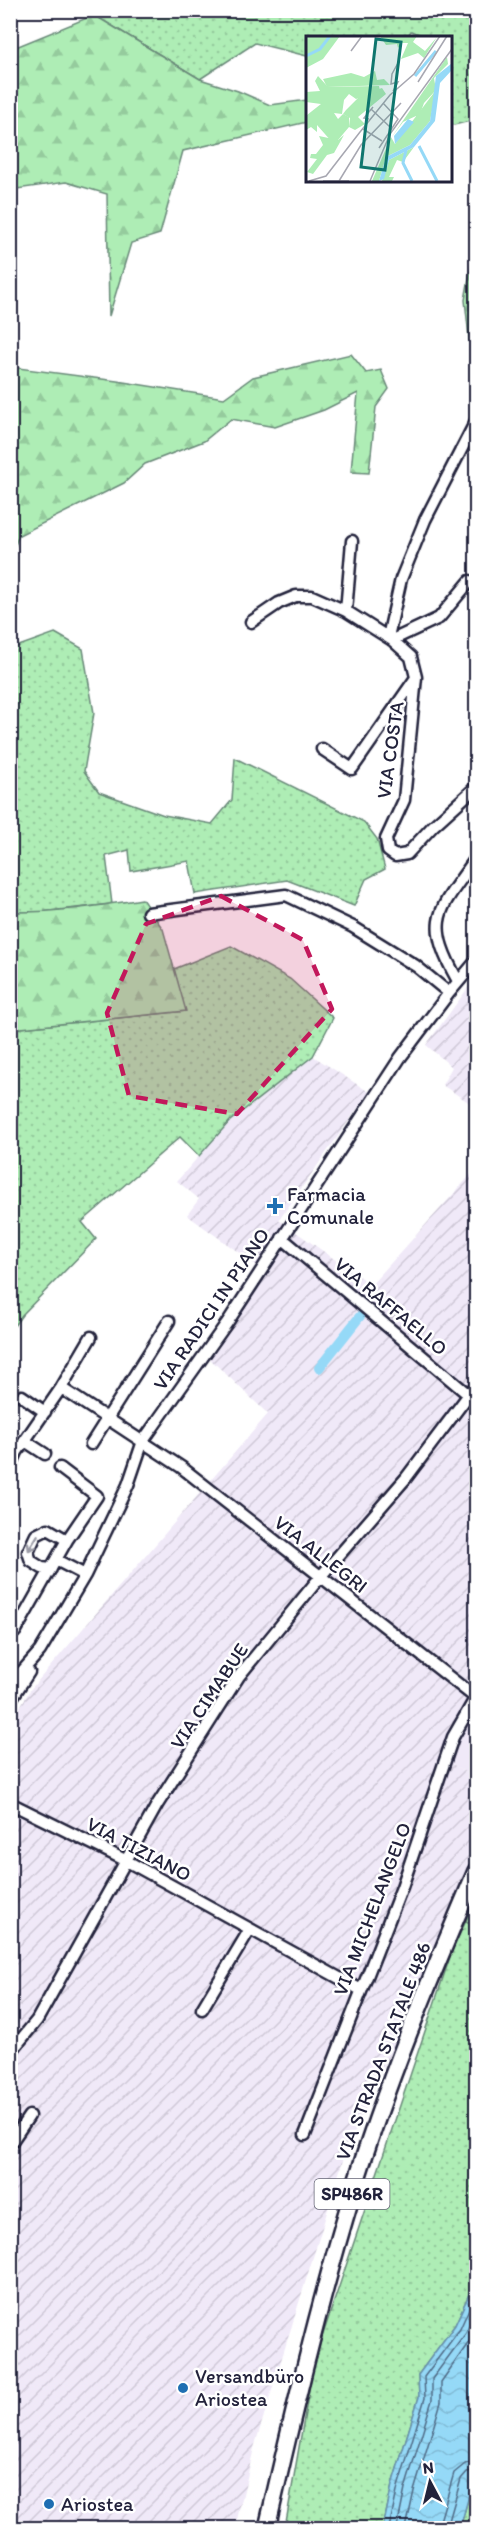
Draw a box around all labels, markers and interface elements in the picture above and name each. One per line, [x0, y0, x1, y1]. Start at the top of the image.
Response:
inset map [306, 36, 451, 182]
street label: VIA COSTA [371, 700, 409, 800]
place label: Farmacia Comunale [287, 1182, 374, 1229]
marker: Farmacia Comunale [268, 1199, 282, 1213]
street label: VIA RADICI IN PIANO [148, 1223, 274, 1395]
street label: VIA RAFFAELLO [330, 1252, 452, 1360]
street label: VIA ALLEGRI [269, 1510, 373, 1598]
one-way arrow [27, 1534, 39, 1551]
street label: VIA CIMABUE [165, 1638, 253, 1754]
street label: VIA TIZIANO [83, 1811, 195, 1887]
street label: VIA MICHELANGELO [328, 1819, 416, 1999]
street label: VIA STRADA STATALE 486 [330, 1938, 436, 2164]
road number: SP486R [314, 2179, 389, 2209]
place label: Versandbüro Ariostea [195, 2364, 304, 2411]
marker: Versandbüro Ariostea [176, 2381, 190, 2395]
north arrow [400, 2452, 460, 2512]
text: N [422, 2458, 435, 2478]
place label: Ariostea [61, 2492, 134, 2516]
marker: Ariostea [42, 2497, 56, 2511]

